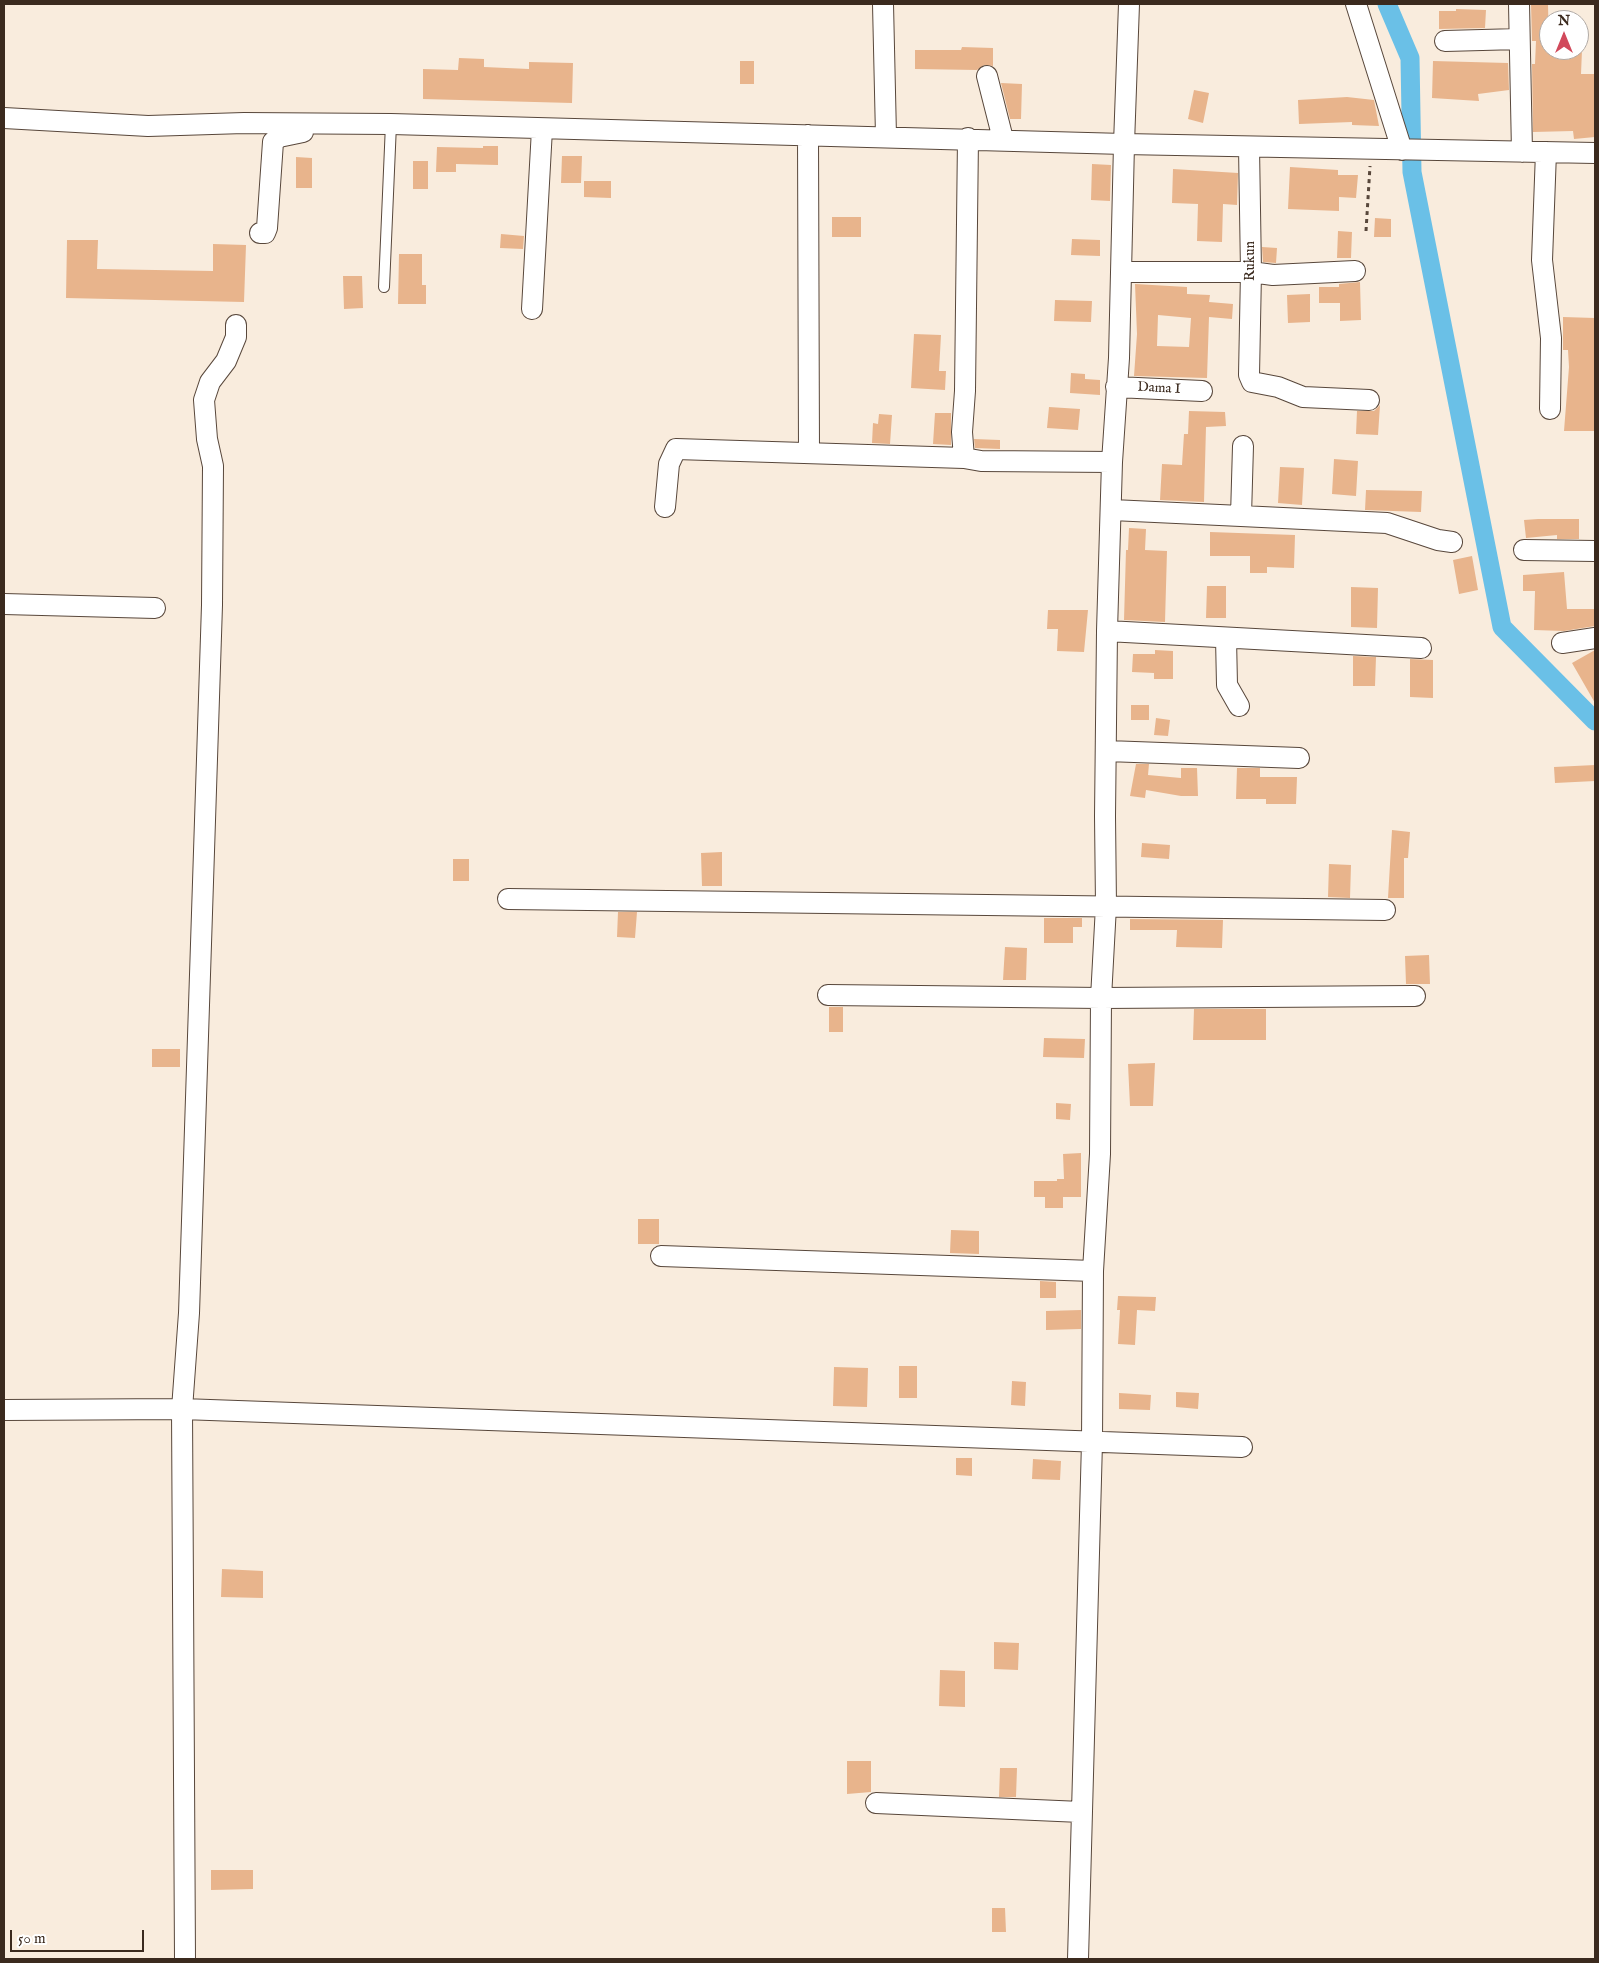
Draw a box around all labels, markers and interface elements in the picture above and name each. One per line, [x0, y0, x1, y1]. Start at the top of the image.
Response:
north arrow [1539, 10, 1589, 60]
text: N [1558, 12, 1570, 30]
street label: Rukun [1243, 241, 1259, 281]
street label: Dama I [1137, 379, 1181, 399]
scale bar [12, 1920, 146, 1952]
text: 50 m [18, 1929, 46, 1948]

